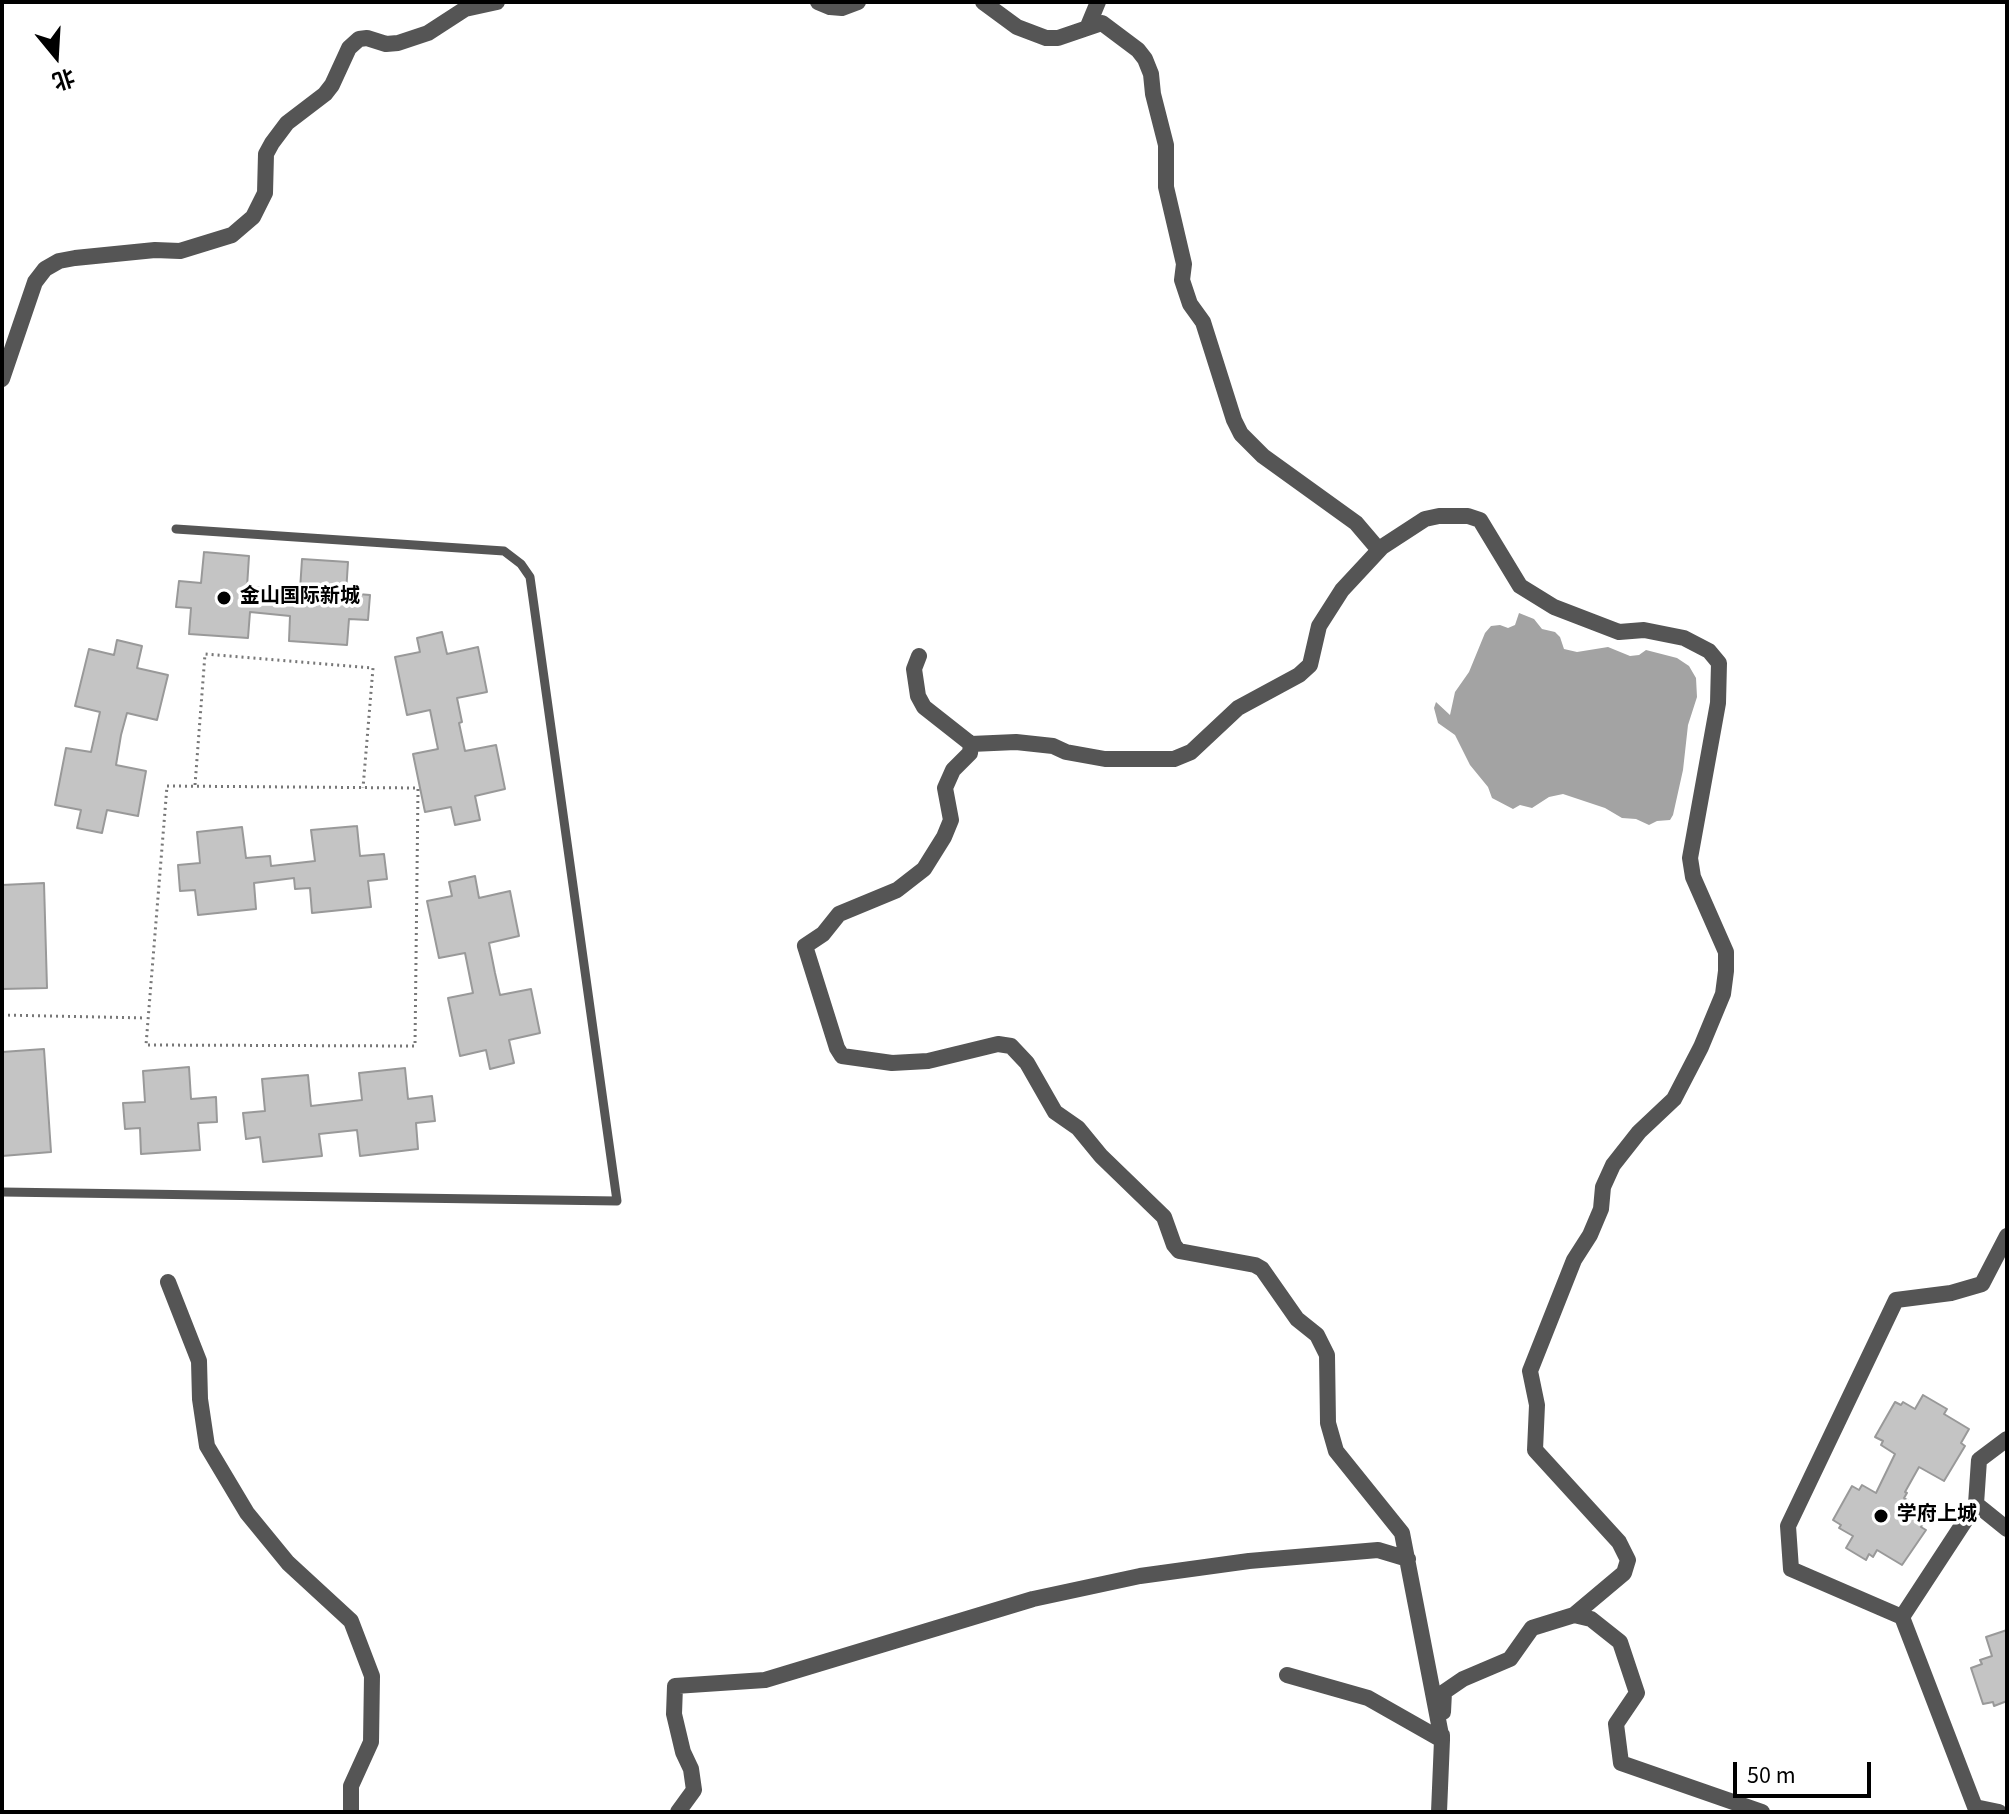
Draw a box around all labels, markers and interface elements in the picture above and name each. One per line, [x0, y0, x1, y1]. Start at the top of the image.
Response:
north arrow [16, 16, 96, 96]
text: 北 [48, 60, 79, 97]
place label: 金山国际新城 [240, 586, 360, 610]
marker: 金山国际新城 [215, 589, 233, 607]
place label: 学府上城 [1897, 1504, 1977, 1528]
marker: 学府上城 [1872, 1507, 1890, 1525]
scale bar [1737, 1746, 1875, 1796]
text: 50 m [1747, 1758, 1796, 1793]

